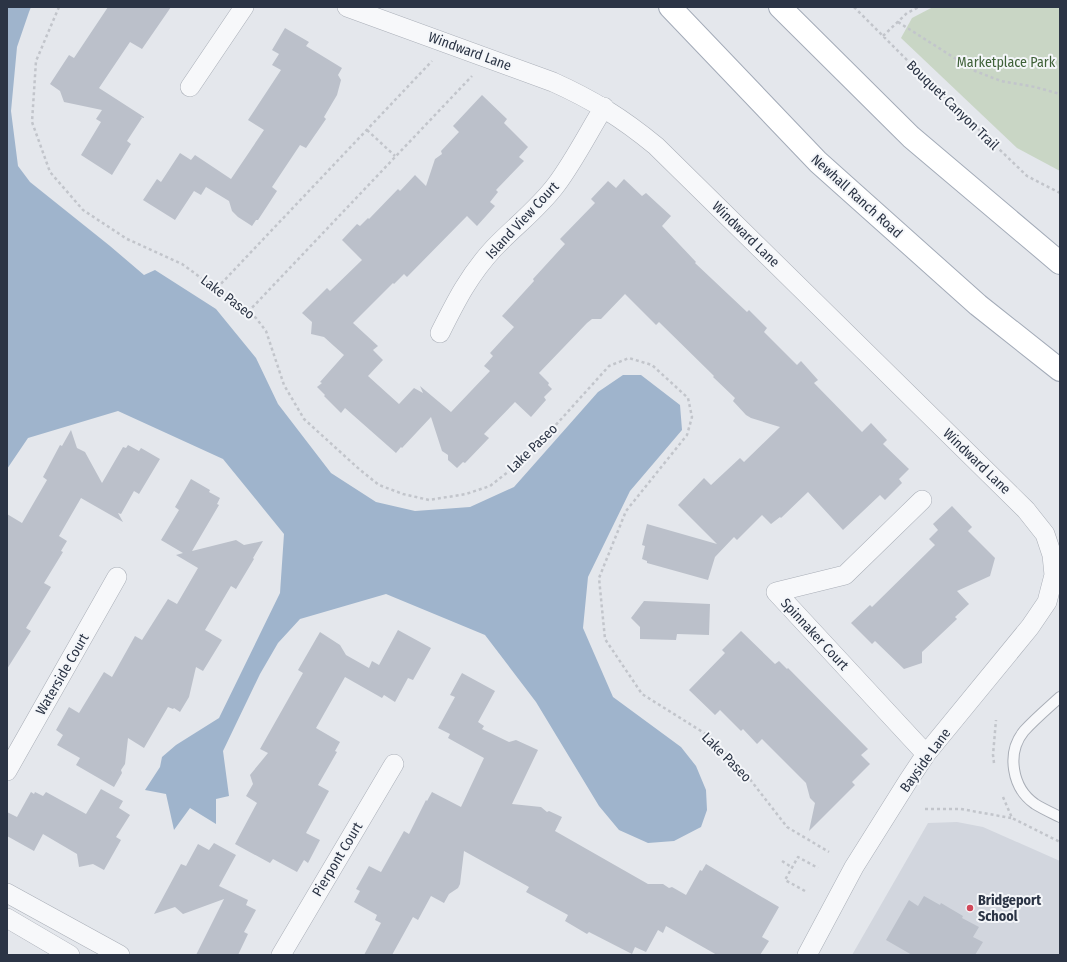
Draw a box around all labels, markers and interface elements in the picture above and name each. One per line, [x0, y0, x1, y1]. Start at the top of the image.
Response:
street label: Windward Lane [426, 29, 514, 74]
park label: Marketplace Park [957, 54, 1056, 71]
street label: Bouquet Canyon Trail [903, 57, 1003, 154]
street label: Newhall Ranch Road [808, 151, 906, 242]
street label: Island View Court [482, 178, 563, 262]
street label: Windward Lane [708, 198, 783, 271]
street label: Lake Paseo [197, 272, 258, 323]
street label: Lake Paseo [504, 420, 561, 476]
street label: Windward Lane [939, 425, 1014, 498]
street label: Spinnaker Court [777, 595, 853, 674]
street label: Waterside Court [32, 630, 93, 718]
street label: Bayside Lane [897, 725, 954, 796]
street label: Lake Paseo [698, 729, 755, 786]
street label: Pierpont Court [309, 819, 366, 900]
place label: Bridgeport School [978, 892, 1042, 925]
marker: Bridgeport School [965, 903, 975, 913]

